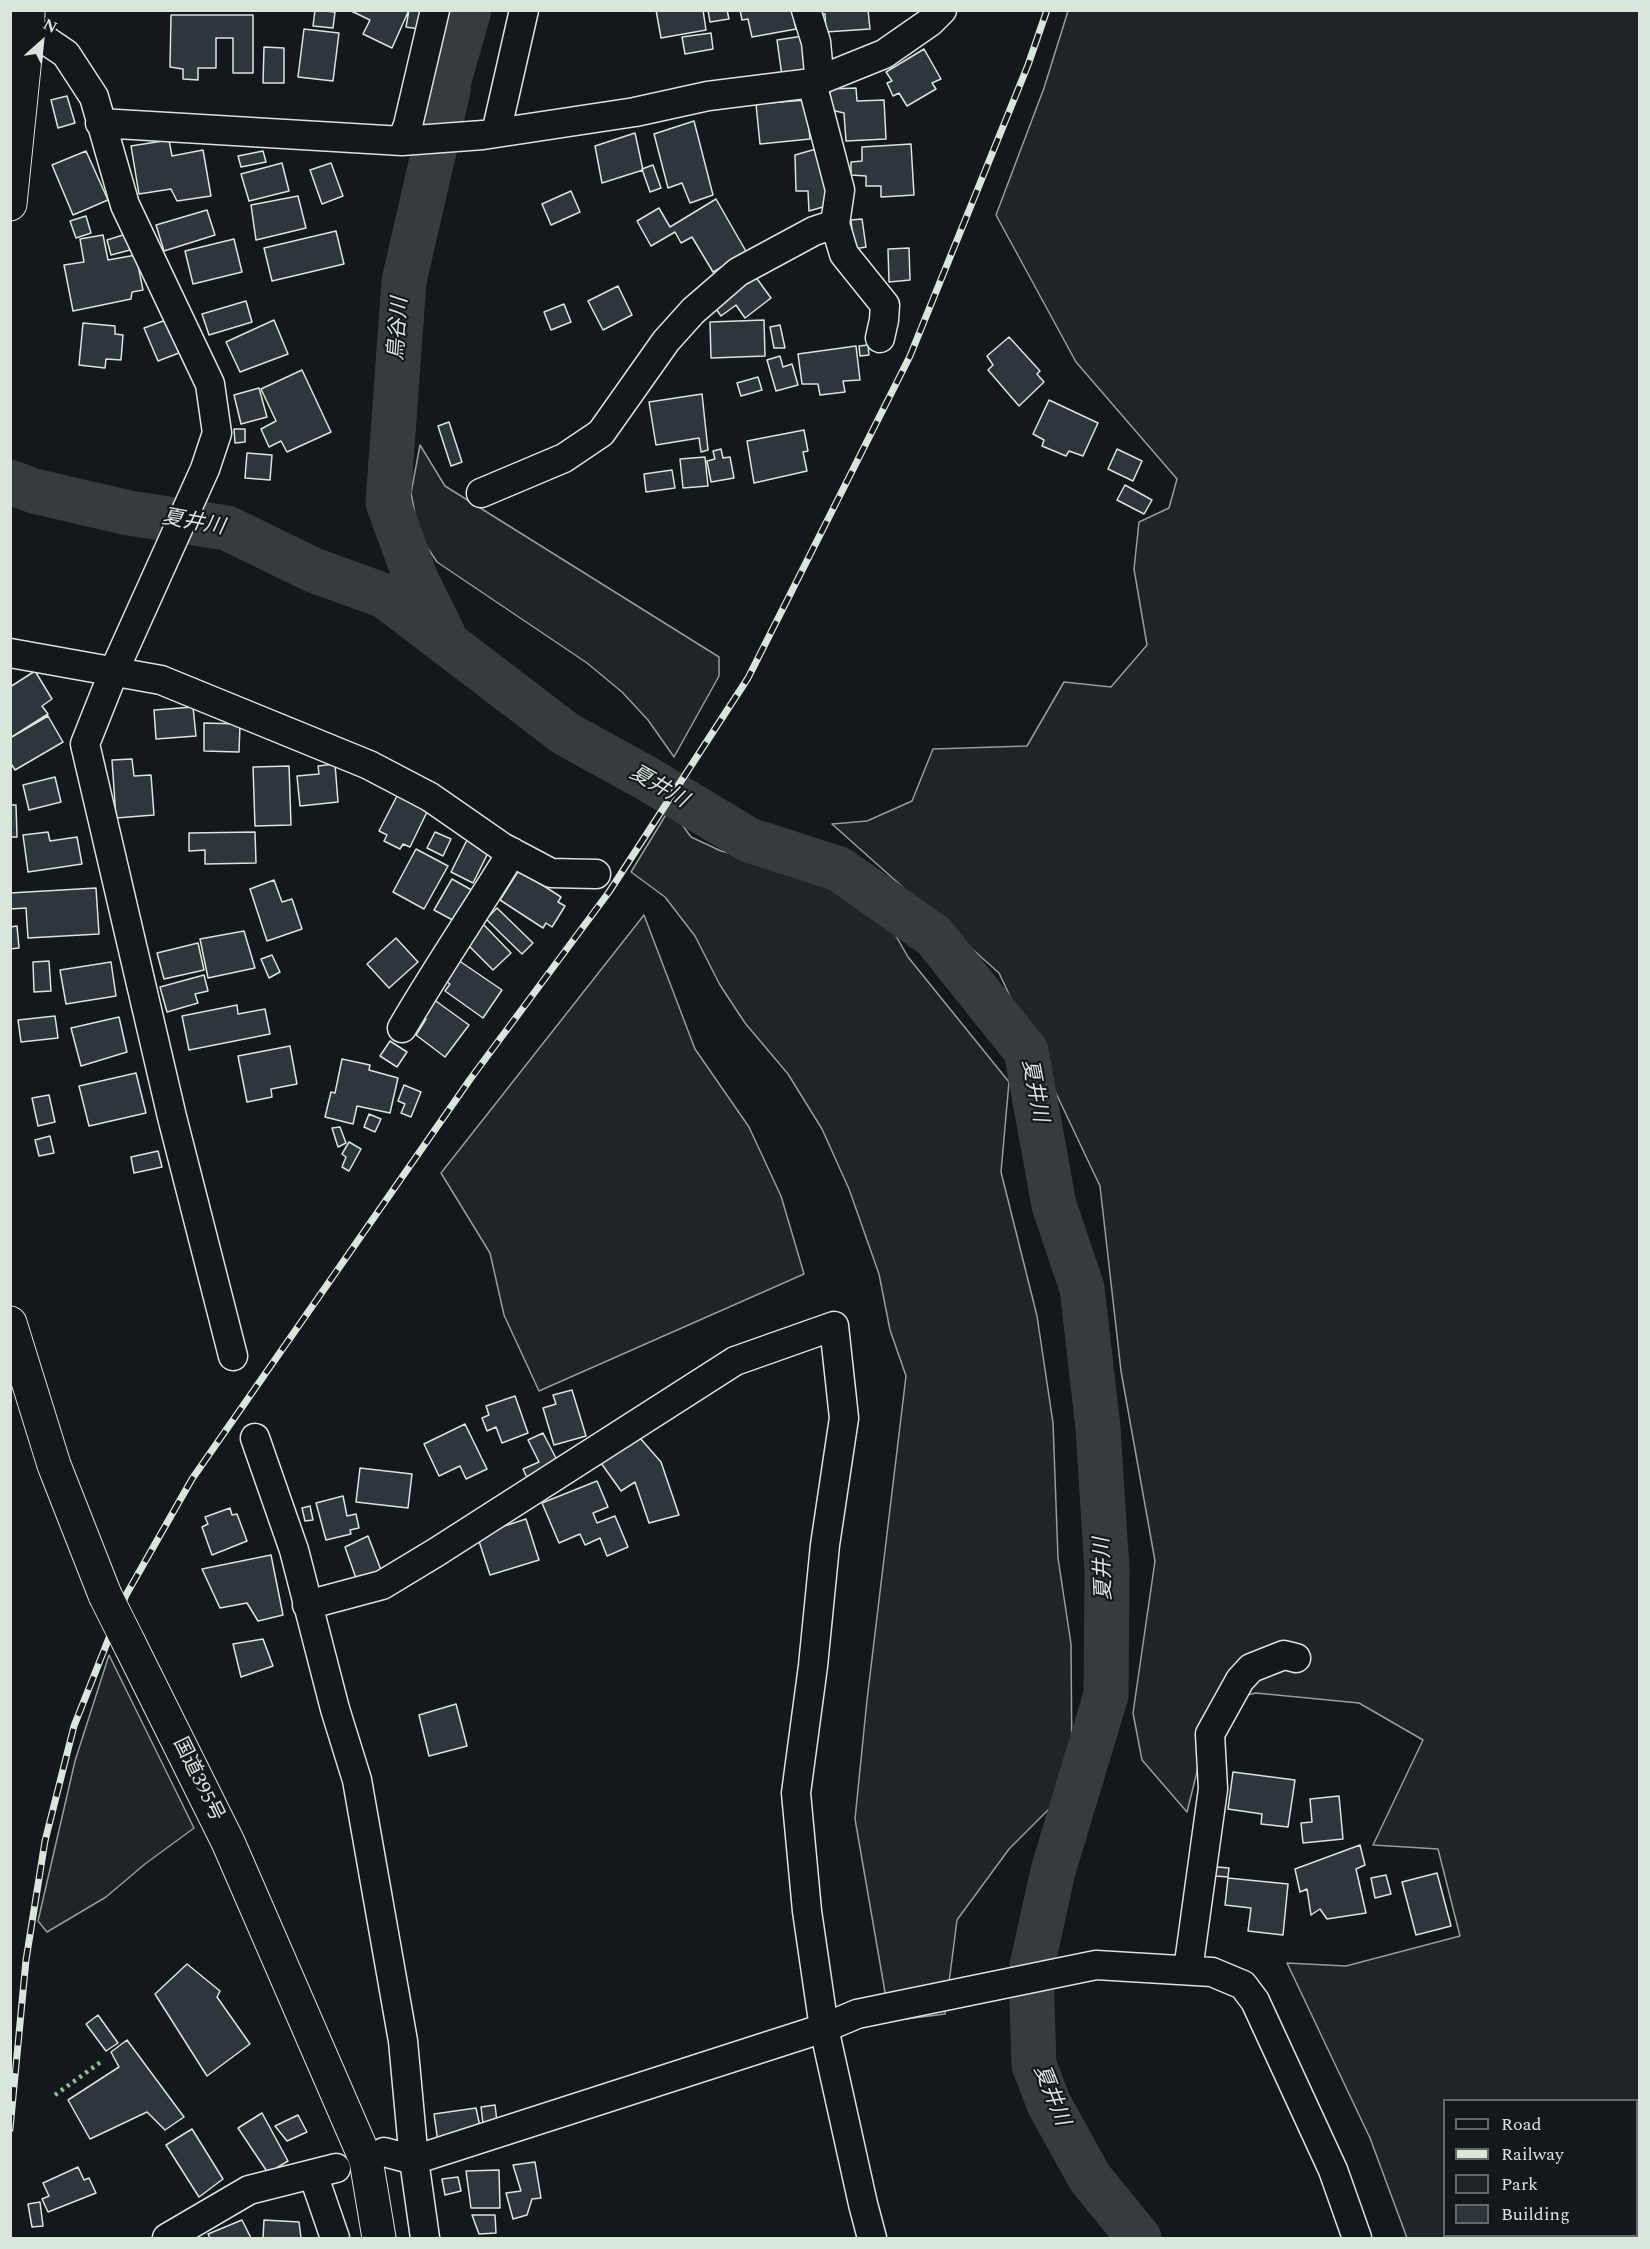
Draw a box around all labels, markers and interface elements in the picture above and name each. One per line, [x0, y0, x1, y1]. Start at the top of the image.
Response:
north arrow [12, 12, 72, 72]
text: N [39, 12, 61, 40]
water label: 鳥谷川 [385, 297, 415, 361]
water label: 夏井川 [160, 506, 226, 542]
water label: 夏井川 [624, 761, 692, 815]
water label: 夏井川 [1015, 1058, 1051, 1124]
water label: 夏井川 [1091, 1537, 1119, 1601]
street label: 国道395号 [166, 1734, 228, 1826]
water label: 夏井川 [1027, 2062, 1073, 2130]
legend [1443, 2099, 1638, 2237]
text: Road [1501, 2111, 1542, 2138]
text: Railway [1501, 2141, 1564, 2168]
text: Park [1501, 2171, 1538, 2198]
text: Building [1501, 2201, 1570, 2228]

